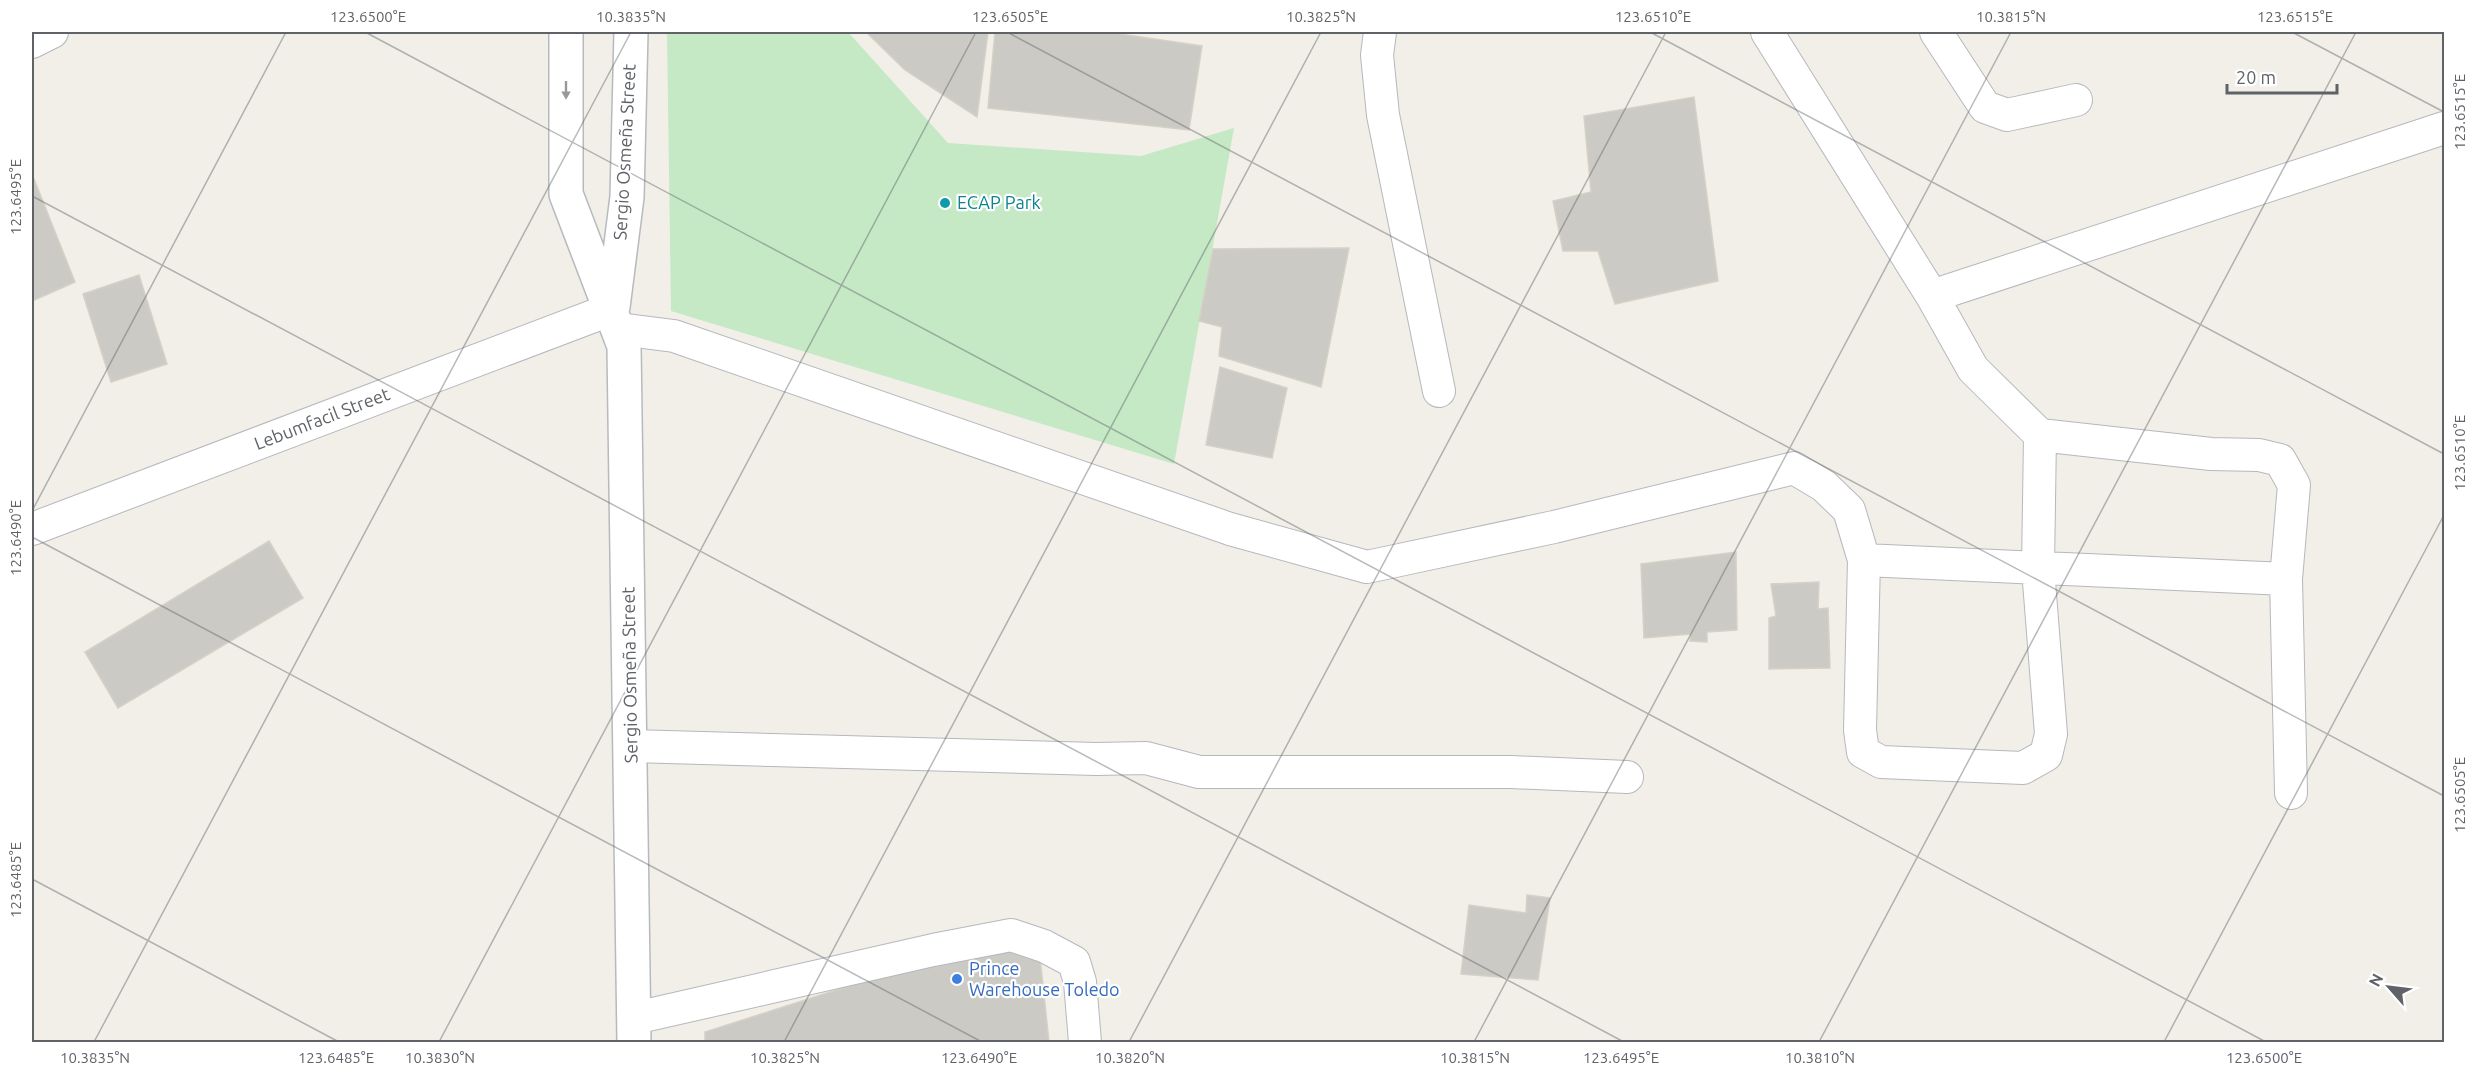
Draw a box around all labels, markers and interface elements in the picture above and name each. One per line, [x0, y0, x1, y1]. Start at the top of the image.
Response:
text: 123.6500°E [330, 8, 406, 25]
text: 10.3835°N [596, 8, 666, 25]
text: 123.6505°E [972, 8, 1048, 25]
text: 10.3825°N [1286, 8, 1356, 25]
text: 123.6510°E [1615, 8, 1691, 25]
text: 10.3815°N [1976, 8, 2046, 25]
text: 123.6515°E [2257, 8, 2333, 25]
scale bar [2227, 57, 2336, 95]
street label: Sergio Osmeña Street [609, 63, 639, 241]
text: 20 m [2236, 67, 2276, 87]
text: 123.6515°E [2451, 74, 2468, 150]
one-way arrow [561, 80, 571, 99]
text: 123.6495°E [7, 159, 24, 235]
place label: ECAP Park [957, 192, 1041, 212]
marker: ECAP Park [938, 196, 952, 210]
street label: Lebumfacil Street [251, 383, 392, 453]
text: 123.6510°E [2451, 415, 2468, 491]
text: 123.6490°E [7, 500, 24, 576]
street label: Sergio Osmeña Street [617, 586, 641, 764]
text: 123.6505°E [2451, 757, 2468, 833]
text: 123.6485°E [7, 842, 24, 918]
north arrow [2359, 957, 2419, 1017]
place label: Prince Warehouse Toledo [969, 958, 1120, 999]
text: N [2365, 970, 2387, 989]
marker: Prince Warehouse Toledo [950, 972, 964, 986]
text: 10.3835°N [60, 1049, 130, 1066]
text: 123.6485°E [298, 1049, 374, 1066]
text: 10.3830°N [405, 1049, 475, 1066]
text: 10.3825°N [750, 1049, 820, 1066]
text: 123.6490°E [941, 1049, 1017, 1066]
text: 10.3820°N [1095, 1049, 1165, 1066]
text: 10.3815°N [1440, 1049, 1510, 1066]
text: 123.6495°E [1583, 1049, 1659, 1066]
text: 10.3810°N [1785, 1049, 1855, 1066]
text: 123.6500°E [2226, 1049, 2302, 1066]

